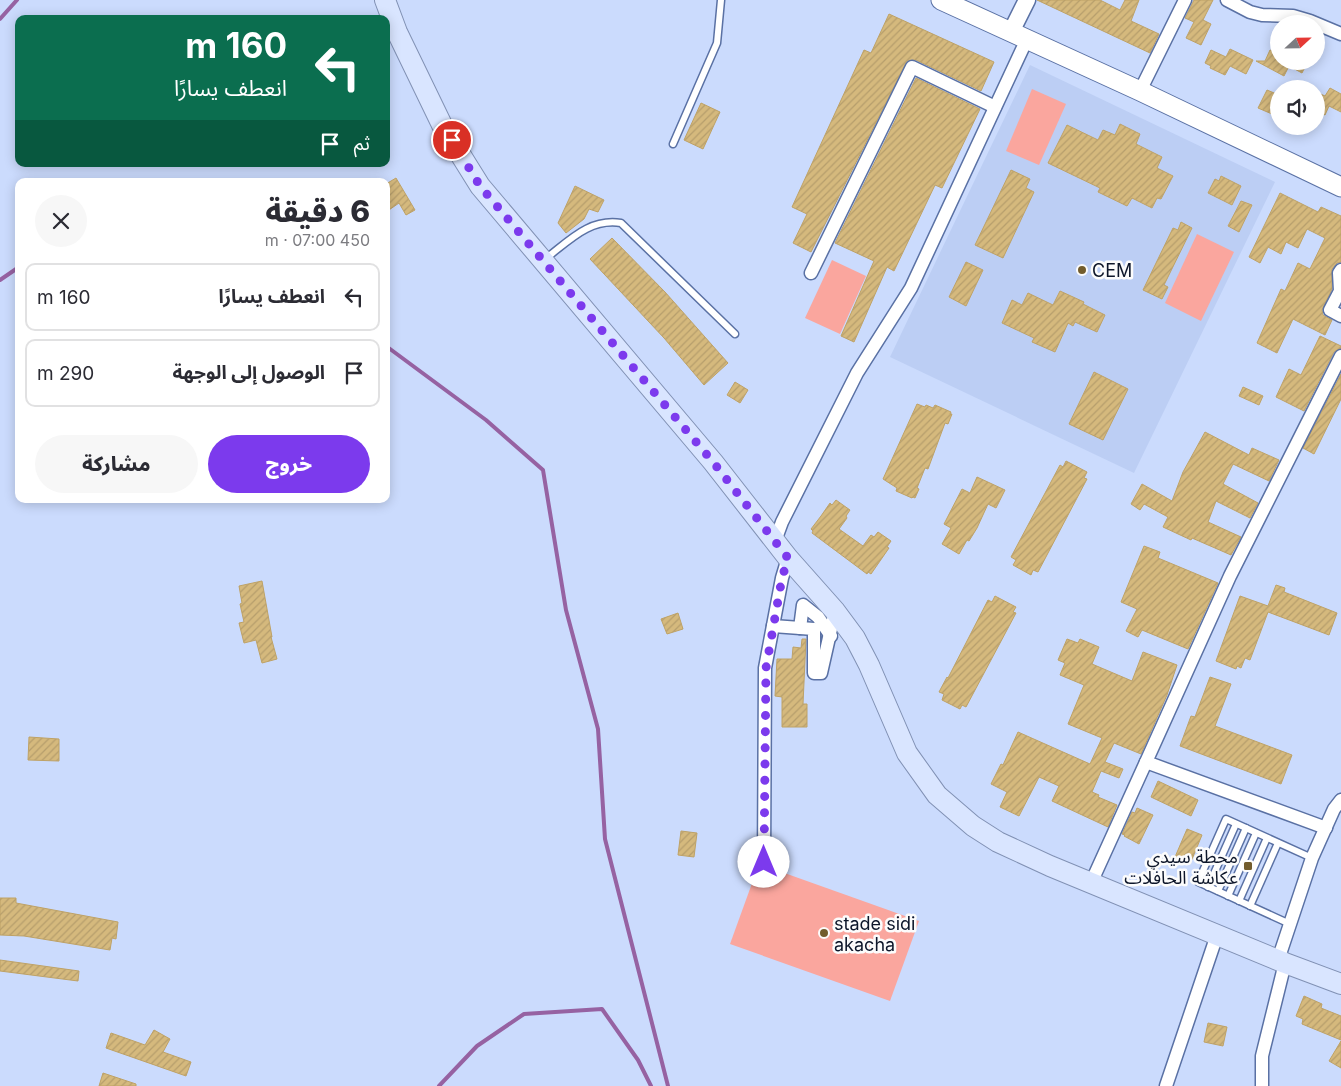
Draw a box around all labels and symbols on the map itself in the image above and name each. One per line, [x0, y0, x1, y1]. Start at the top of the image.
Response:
north arrow [1270, 15, 1325, 70]
pin [431, 119, 473, 161]
place label: CEM [1092, 260, 1132, 281]
marker: CEM [1076, 264, 1088, 276]
position arrow [737, 835, 789, 887]
place label: محطة سيدي عكاشة الحافلات [1124, 846, 1238, 888]
marker: محطة سيدي عكاشة الحافلات [1242, 860, 1254, 872]
place label: stade sidi akacha [834, 913, 915, 955]
marker: stade sidi akacha [818, 927, 830, 939]

